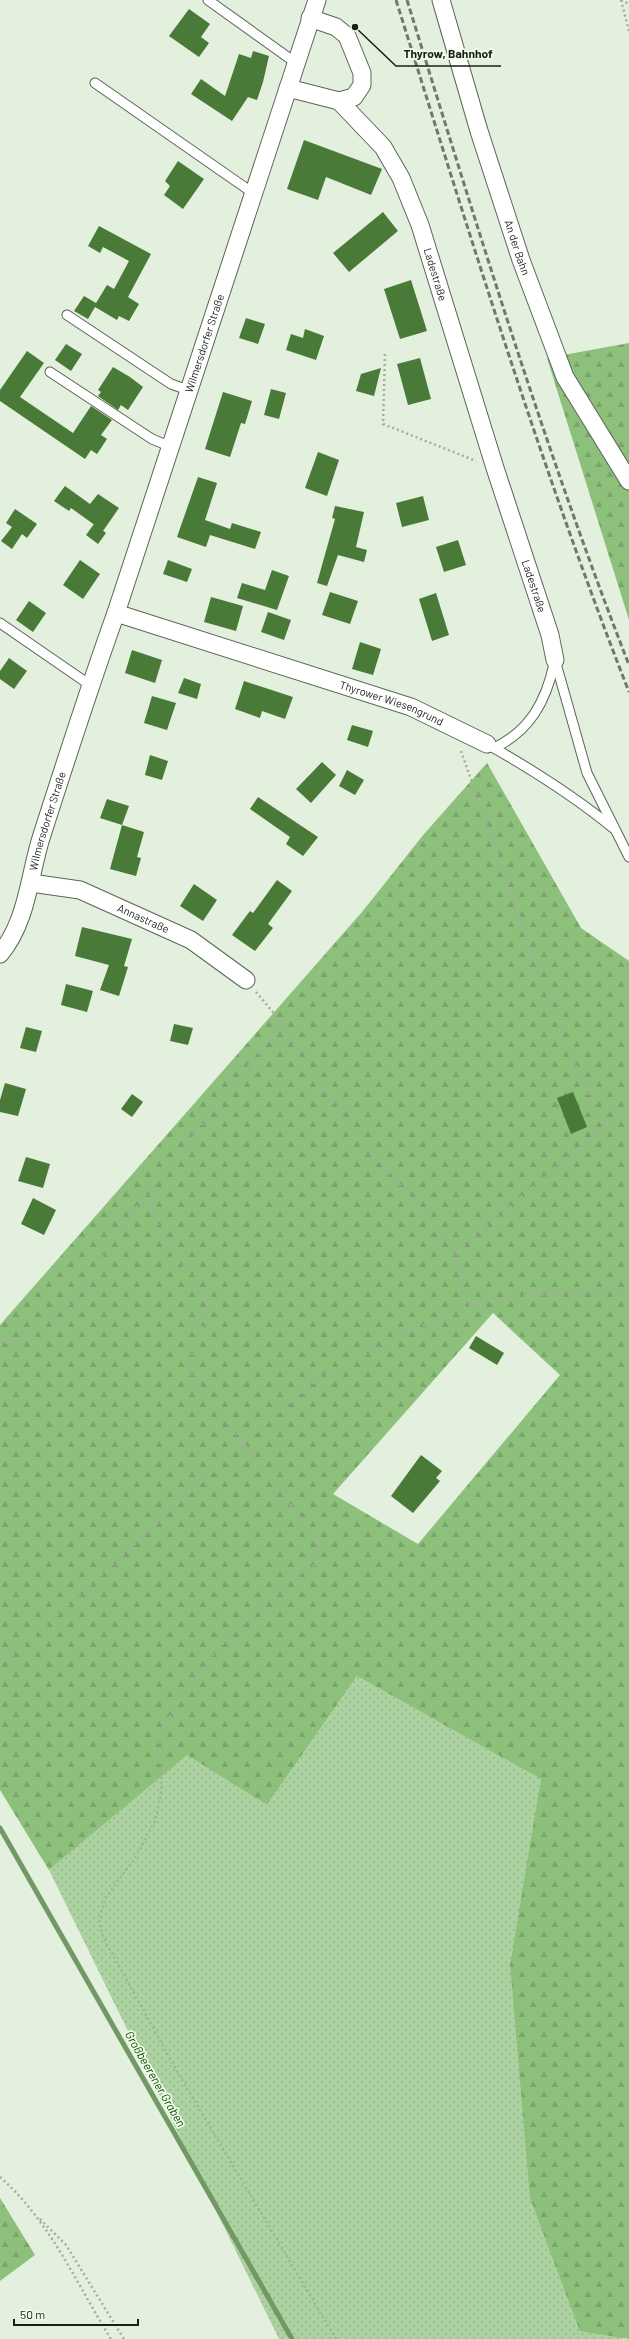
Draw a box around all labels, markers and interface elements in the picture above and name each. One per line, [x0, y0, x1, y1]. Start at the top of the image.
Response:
callout: Thyrow, Bahnhof [396, 42, 501, 66]
text: Thyrow, Bahnhof [403, 46, 493, 60]
street label: An der Bahn [502, 218, 533, 277]
street label: Ladestraße [421, 246, 450, 302]
street label: Wilmersdorfer Straße [182, 292, 226, 394]
street label: Ladestraße [520, 558, 549, 614]
street label: Thyrower Wiesengrund [338, 678, 446, 728]
street label: Wilmersdorfer Straße [26, 770, 68, 872]
street label: Annastraße [116, 901, 171, 935]
water label: Großbeerener Graben [123, 2028, 189, 2129]
scale bar [14, 2301, 138, 2327]
text: 50 m [20, 2307, 45, 2321]

